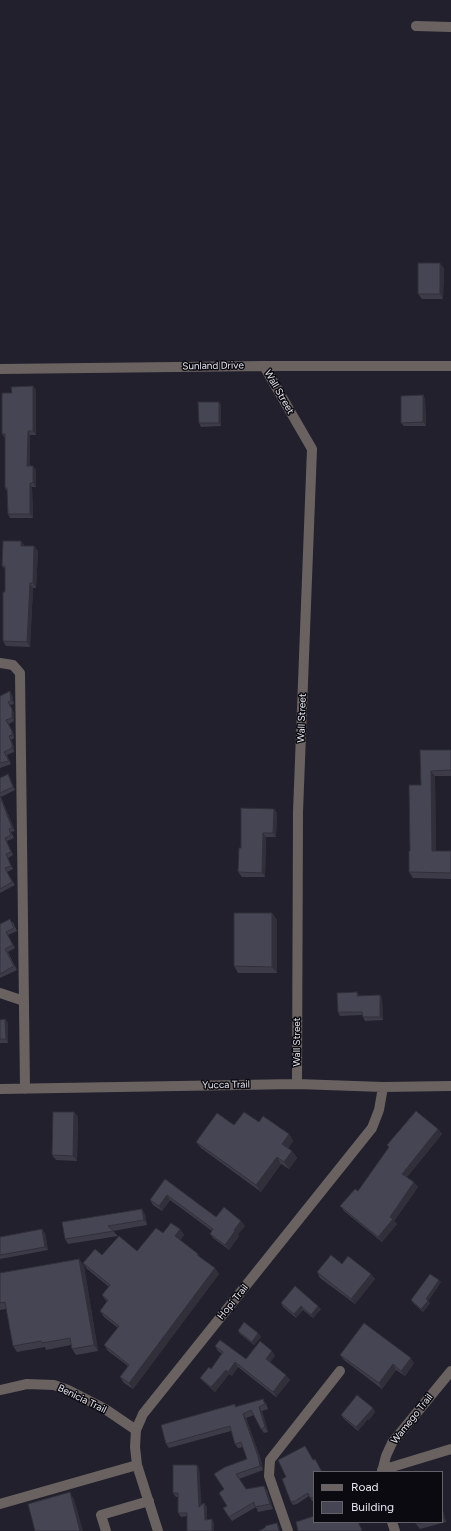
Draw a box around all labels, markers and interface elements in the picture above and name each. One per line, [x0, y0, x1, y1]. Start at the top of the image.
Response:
street label: Sunland Drive [182, 359, 244, 373]
street label: Wall Street [262, 368, 296, 416]
street label: Wall Street [295, 693, 309, 743]
street label: Wall Street [291, 1017, 303, 1067]
street label: Yucca Trail [202, 1079, 250, 1091]
street label: Hopi Trail [215, 1282, 251, 1322]
street label: Benicia Trail [56, 1382, 108, 1416]
street label: Wamego Trail [389, 1391, 435, 1447]
legend [313, 1471, 443, 1523]
text: Road [351, 1480, 379, 1494]
text: Building [351, 1500, 394, 1514]

